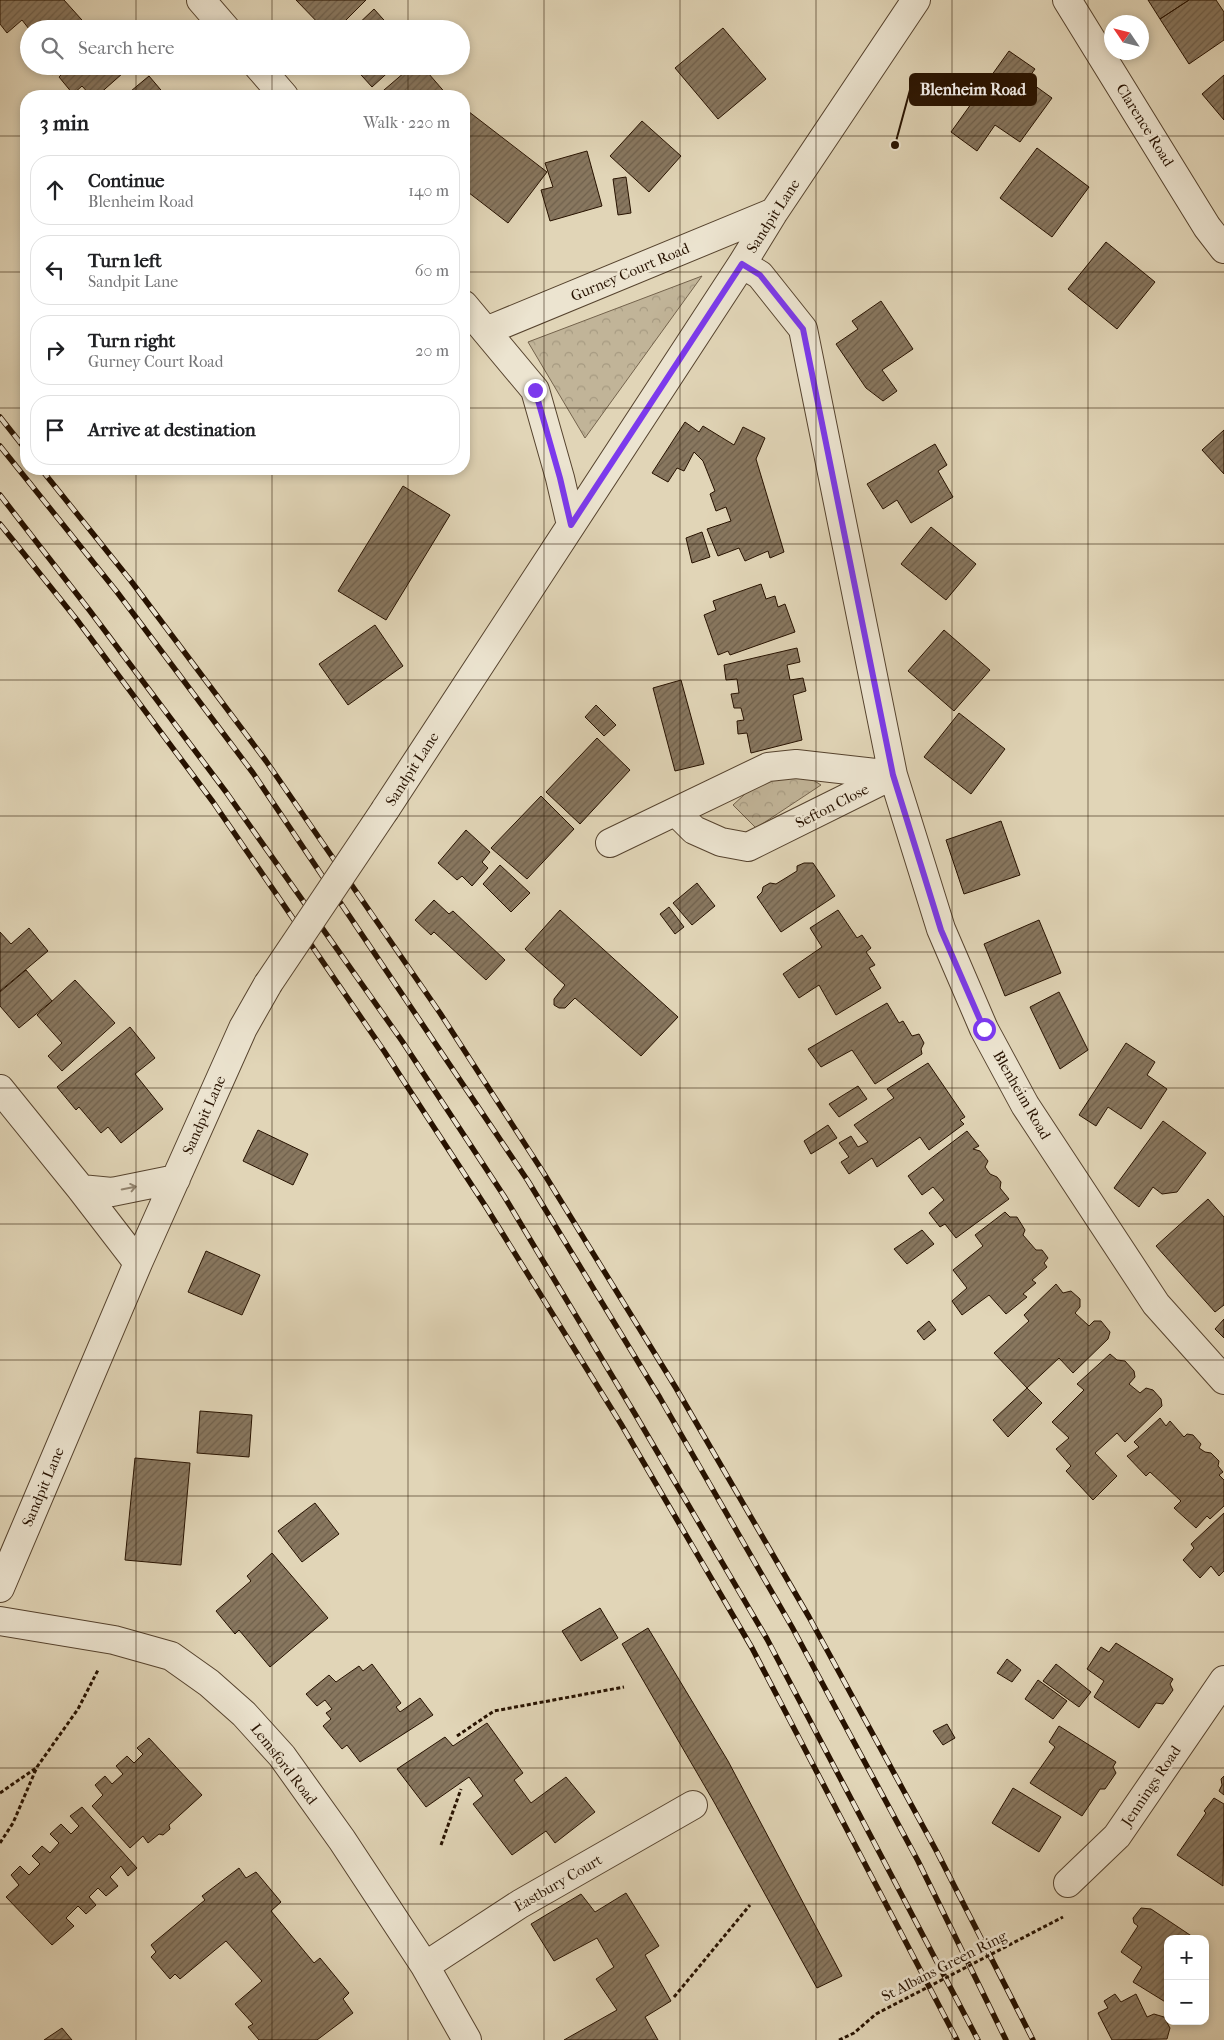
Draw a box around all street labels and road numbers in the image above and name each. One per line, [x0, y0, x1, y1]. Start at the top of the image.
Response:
street label: Clarence Road [1112, 80, 1178, 170]
street label: Sandpit Lane [742, 175, 804, 256]
street label: Gurney Court Road [568, 239, 693, 305]
street label: Sandpit Lane [381, 728, 443, 809]
street label: Sefton Close [792, 780, 872, 832]
street label: Blenheim Road [989, 1048, 1055, 1143]
street label: Sandpit Lane [179, 1072, 230, 1157]
street label: Sandpit Lane [18, 1444, 68, 1529]
street label: Lemsford Road [247, 1720, 322, 1809]
street label: Jennings Road [1117, 1742, 1185, 1831]
street label: Eastbury Court [511, 1850, 606, 1915]
street label: St Albans Green Ring [878, 1926, 1010, 2005]

